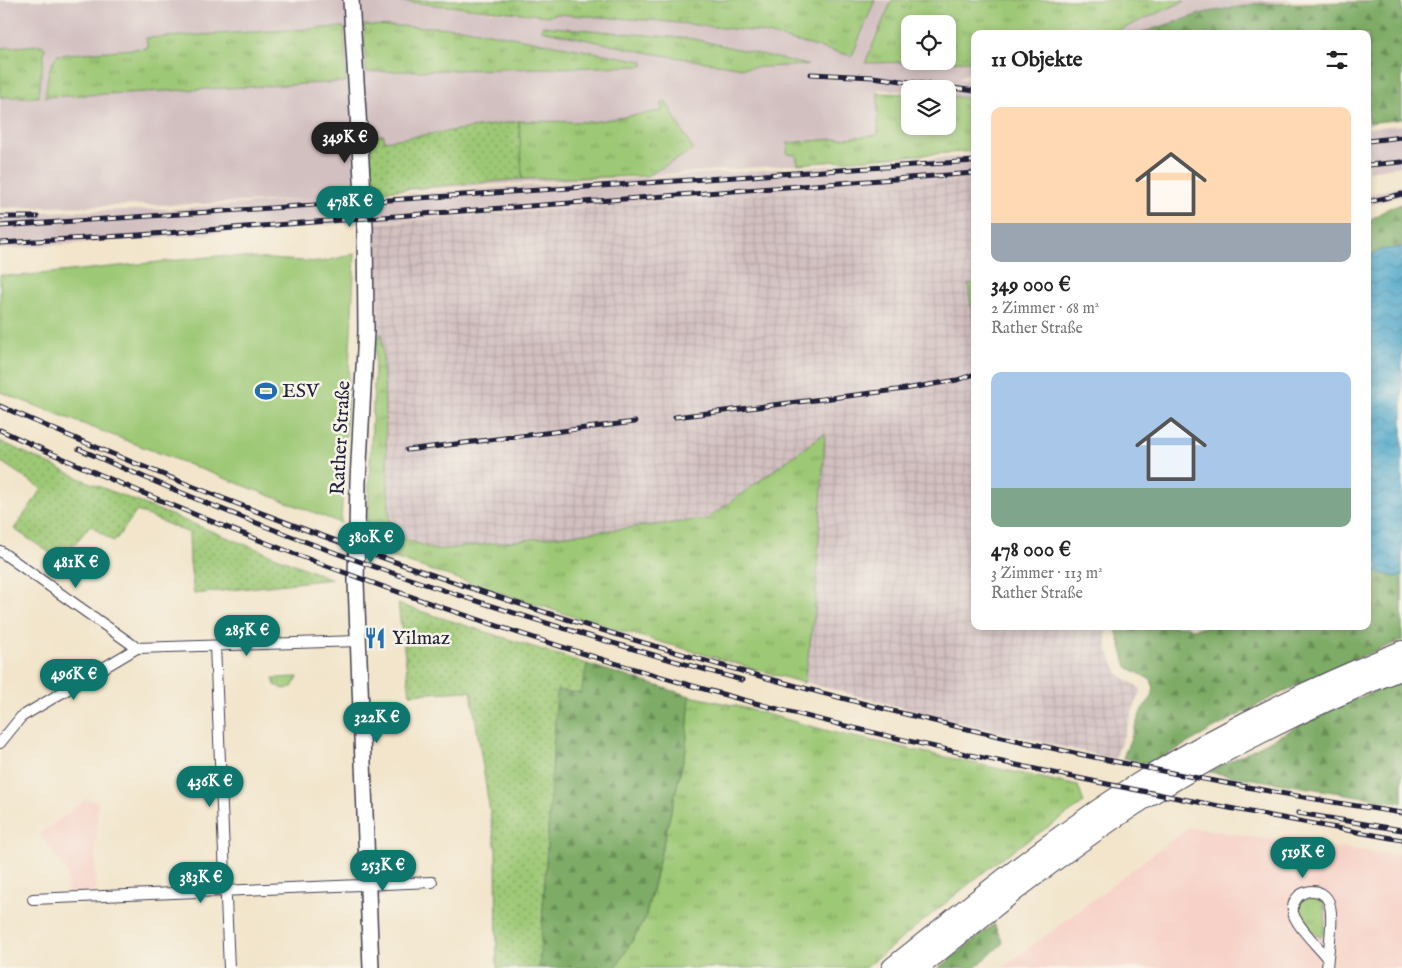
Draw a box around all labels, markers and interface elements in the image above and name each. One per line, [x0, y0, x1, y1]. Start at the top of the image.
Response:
map controls [901, 15, 956, 135]
button: locate [901, 15, 956, 70]
icon: filters [1323, 46, 1351, 74]
text: 11 Objekte [991, 47, 1082, 74]
button: layers [901, 80, 956, 135]
pin: 349K € [304, 121, 386, 164]
text: 349K € [322, 128, 368, 148]
icon: home [1126, 139, 1216, 229]
pin: 478K € [309, 186, 391, 228]
text: 478K € [327, 192, 373, 212]
text: 349 000 € [991, 272, 1071, 299]
text: 2 Zimmer · 68 m² [991, 299, 1099, 319]
text: Rather Straße [991, 319, 1083, 339]
sports icon: ESV [253, 378, 279, 404]
place label: ESV [282, 379, 320, 404]
street label: Rather Straße [326, 380, 356, 496]
icon: home [1126, 404, 1216, 494]
pin: 380K € [330, 522, 412, 564]
text: 380K € [349, 528, 393, 548]
text: 478 000 € [991, 537, 1071, 564]
pin: 481K € [35, 546, 117, 589]
text: 481K € [54, 553, 98, 573]
text: 3 Zimmer · 113 m² [991, 564, 1103, 584]
text: Rather Straße [991, 584, 1083, 604]
pin: 285K € [206, 614, 288, 657]
text: 285K € [225, 621, 269, 641]
restaurant icon: Yilmaz [362, 625, 388, 651]
place label: Yilmaz [392, 626, 450, 651]
pin: 496K € [33, 658, 115, 701]
text: 496K € [51, 665, 97, 685]
pin: 322K € [336, 702, 418, 744]
text: 322K € [354, 708, 400, 728]
pin: 436K € [169, 766, 251, 808]
text: 436K € [187, 772, 233, 792]
pin: 519K € [1262, 836, 1344, 879]
text: 519K € [1281, 843, 1325, 863]
pin: 253K € [342, 850, 424, 892]
text: 253K € [361, 856, 405, 876]
pin: 383K € [160, 862, 242, 904]
text: 383K € [180, 868, 222, 888]

